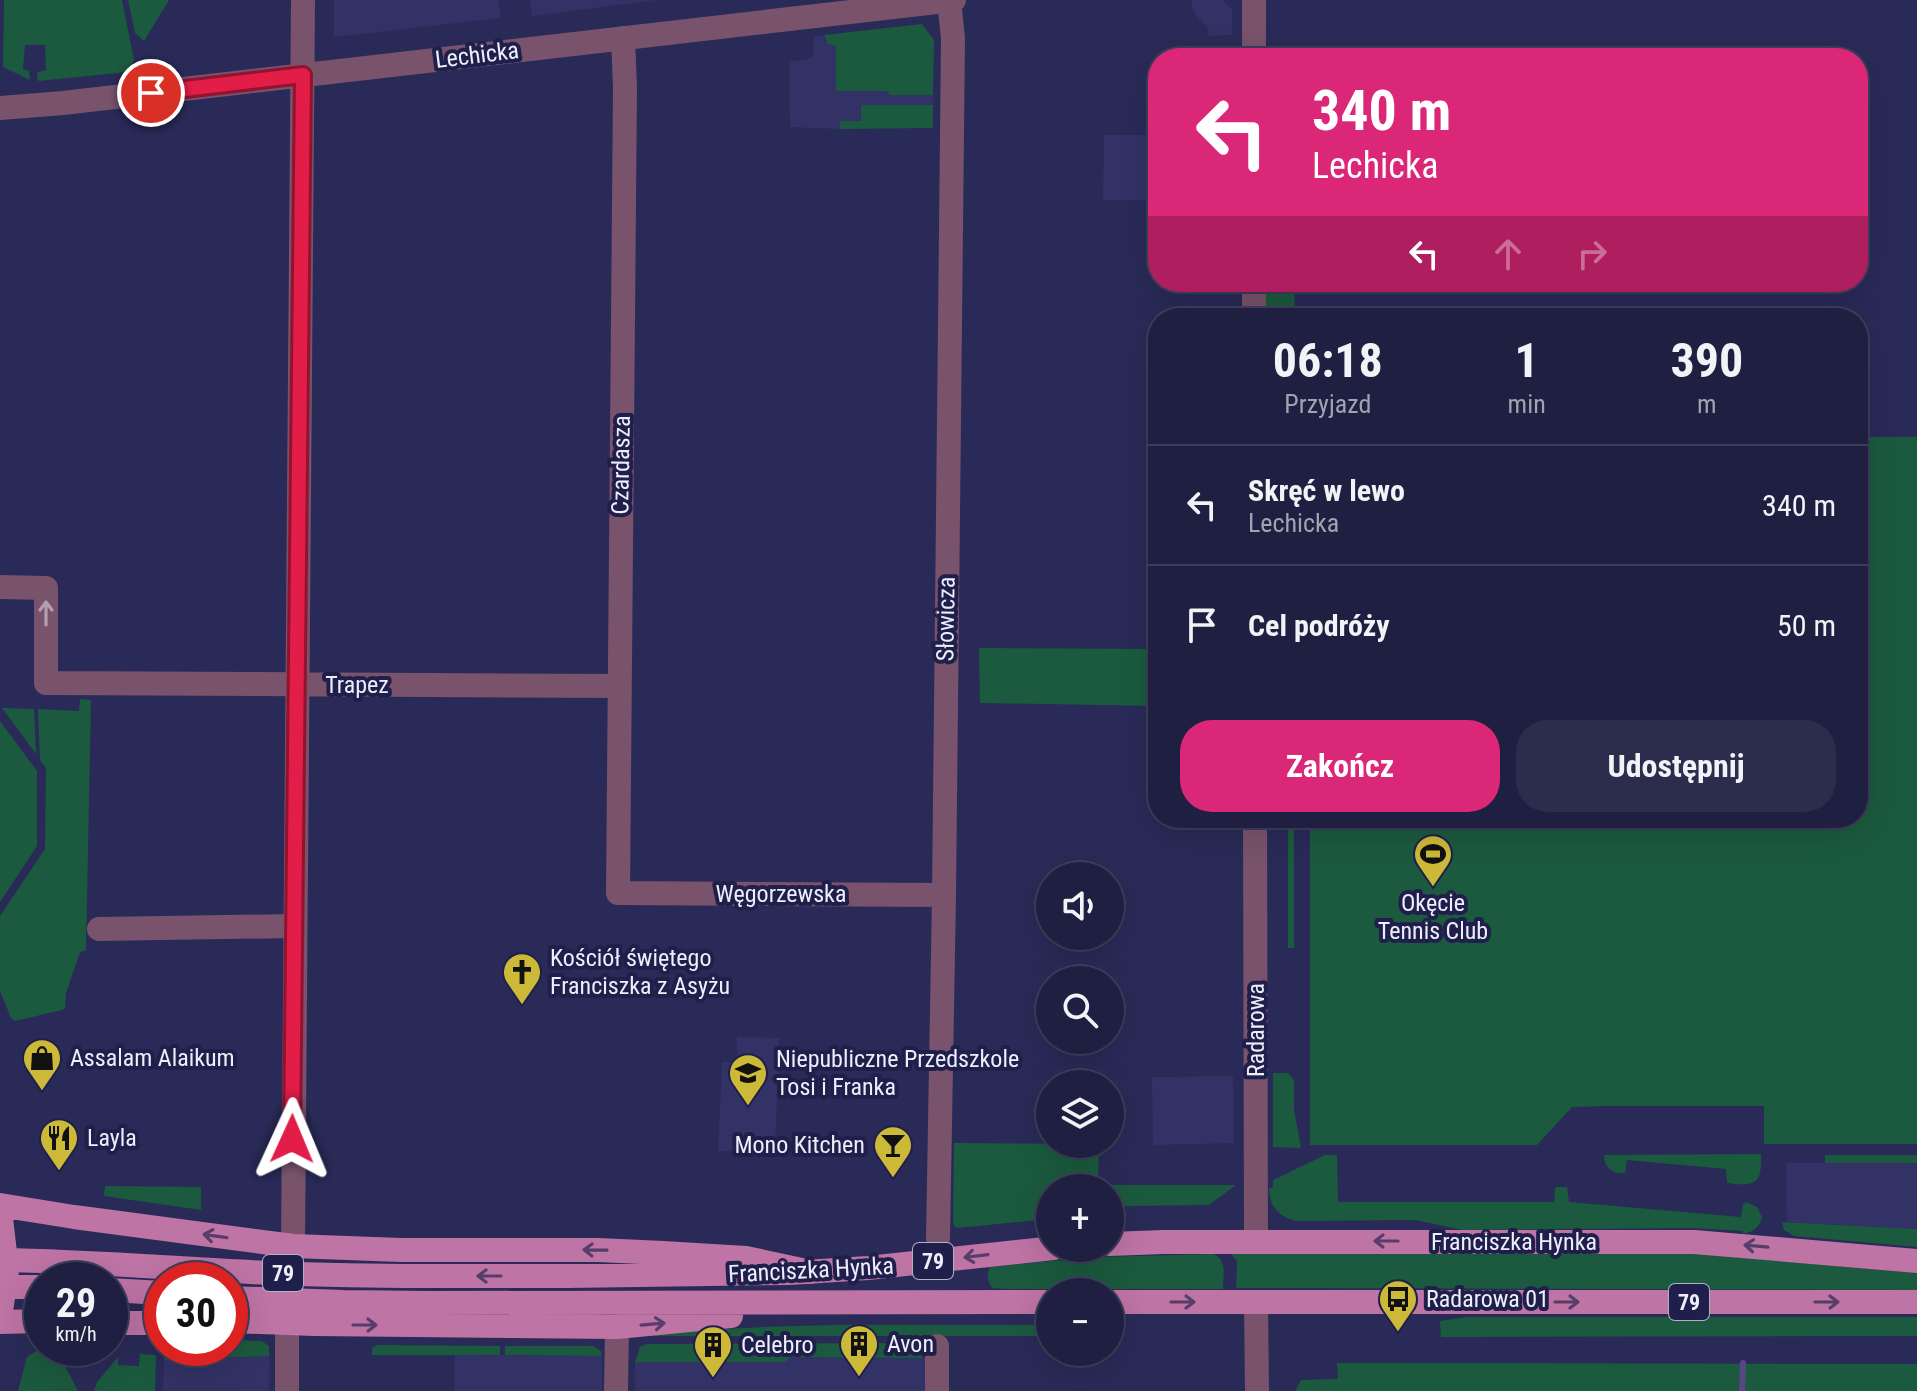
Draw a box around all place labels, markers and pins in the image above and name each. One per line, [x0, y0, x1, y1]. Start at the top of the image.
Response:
pin [117, 59, 185, 127]
sports icon: Okęcie Tennis Club [1412, 833, 1454, 888]
place label: Okęcie Tennis Club [1378, 889, 1488, 945]
place label: Kościół świętego Franciszka z Asyżu [550, 944, 730, 1000]
church icon: Kościół świętego Franciszka z Asyżu [501, 951, 543, 1006]
shop icon: Assalam Alaikum [21, 1037, 63, 1092]
place label: Assalam Alaikum [70, 1044, 235, 1072]
place label: Niepubliczne Przedszkole Tosi i Franka [776, 1045, 1019, 1101]
school or university icon: Niepubliczne Przedszkole Tosi i Franka [727, 1052, 769, 1107]
restaurant icon: Layla [38, 1117, 80, 1172]
place label: Layla [87, 1124, 137, 1152]
bar icon: Mono Kitchen [872, 1124, 914, 1179]
place label: Mono Kitchen [734, 1131, 865, 1159]
bus stop icon: Radarowa 01 [1377, 1278, 1419, 1333]
place label: Radarowa 01 [1426, 1285, 1549, 1313]
building icon: Avon [838, 1323, 880, 1378]
building icon: Celebro [692, 1324, 734, 1379]
place label: Avon [887, 1330, 934, 1358]
place label: Celebro [741, 1331, 814, 1359]

